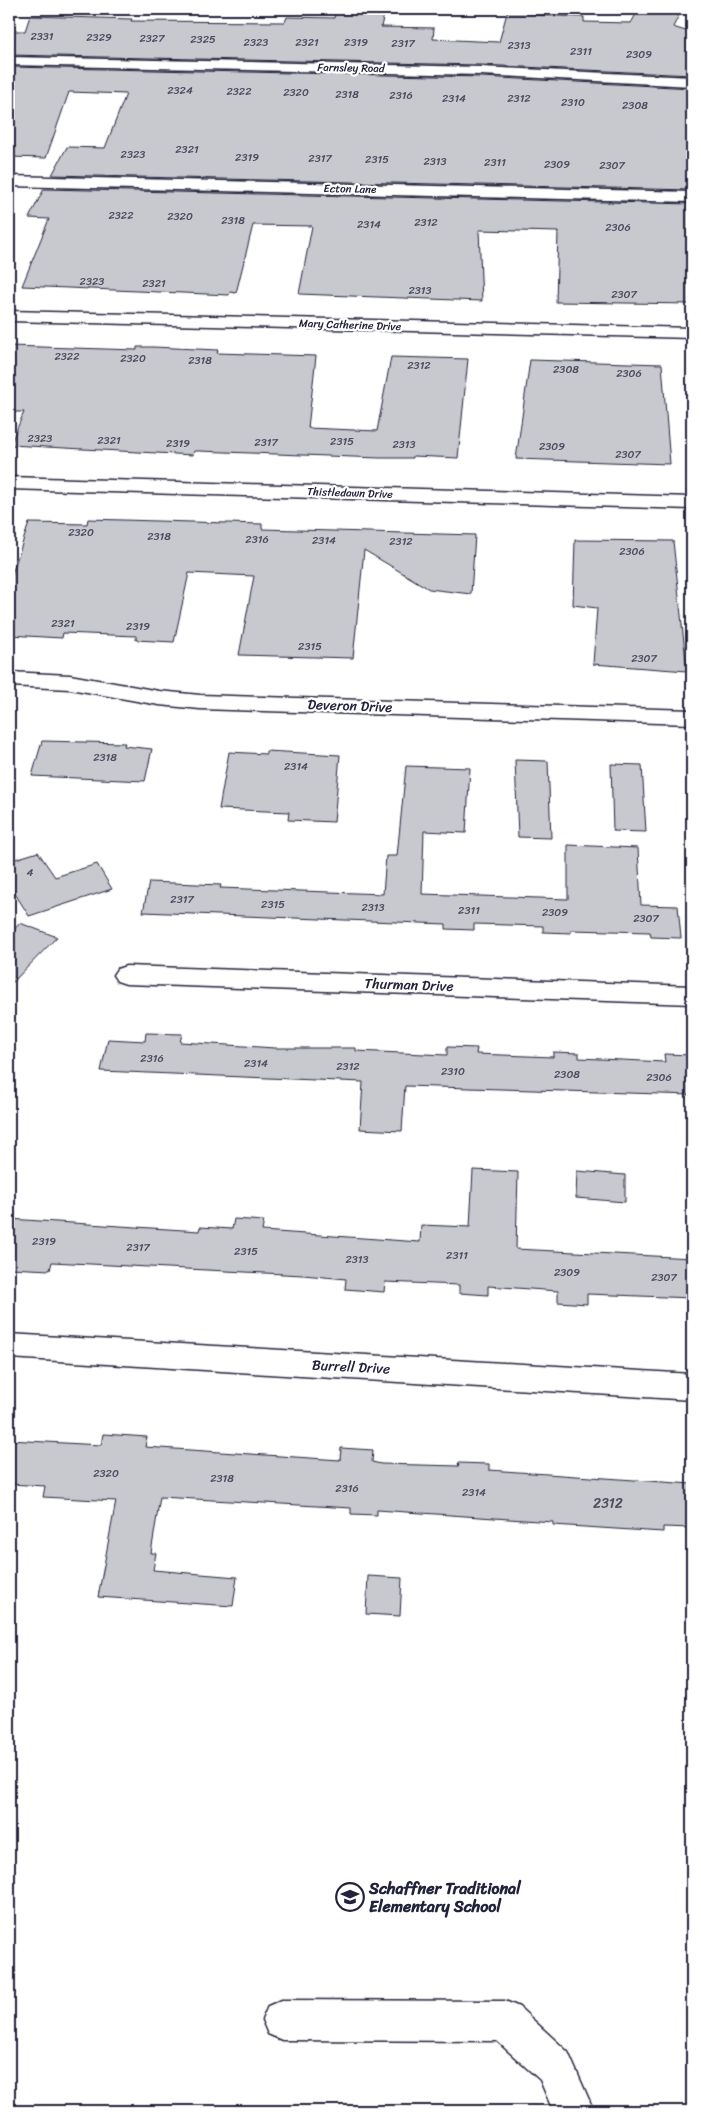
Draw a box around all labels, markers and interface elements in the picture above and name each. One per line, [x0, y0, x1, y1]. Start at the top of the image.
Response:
house number: 2331 [30, 27, 54, 46]
house number: 2329 [86, 28, 112, 47]
house number: 2327 [139, 29, 165, 48]
house number: 2325 [190, 30, 216, 49]
house number: 2323 [244, 33, 268, 52]
house number: 2321 [295, 33, 319, 52]
house number: 2319 [344, 33, 368, 52]
house number: 2317 [391, 34, 415, 53]
house number: 2313 [507, 36, 531, 55]
house number: 2311 [570, 42, 592, 61]
house number: 2309 [626, 45, 652, 64]
street label: Farnsley Road [317, 58, 386, 78]
house number: 2324 [167, 81, 193, 100]
house number: 2322 [226, 82, 252, 101]
house number: 2320 [283, 83, 309, 102]
house number: 2318 [335, 85, 359, 104]
house number: 2316 [389, 86, 413, 105]
house number: 2314 [442, 89, 466, 108]
house number: 2312 [507, 89, 531, 108]
house number: 2310 [561, 93, 585, 112]
house number: 2308 [622, 96, 648, 115]
house number: 2321 [175, 140, 199, 159]
house number: 2323 [121, 145, 145, 164]
house number: 2319 [235, 148, 259, 167]
house number: 2317 [308, 149, 332, 168]
house number: 2315 [365, 150, 389, 169]
house number: 2313 [423, 152, 447, 171]
house number: 2311 [484, 153, 506, 172]
house number: 2309 [544, 155, 570, 174]
house number: 2307 [599, 156, 626, 175]
street label: Ecton Lane [324, 179, 377, 199]
house number: 2322 [108, 206, 134, 225]
house number: 2320 [167, 207, 193, 226]
house number: 2318 [221, 211, 245, 230]
house number: 2312 [414, 213, 438, 232]
house number: 2314 [357, 215, 381, 234]
house number: 2306 [605, 218, 631, 237]
house number: 2323 [80, 272, 104, 291]
house number: 2321 [142, 274, 166, 293]
house number: 2313 [408, 281, 432, 300]
house number: 2307 [611, 285, 638, 304]
street label: Mary Catherine Drive [299, 314, 402, 336]
house number: 2322 [54, 347, 80, 366]
house number: 2320 [120, 349, 146, 368]
house number: 2318 [188, 351, 212, 370]
house number: 2312 [407, 356, 431, 375]
house number: 2308 [553, 360, 579, 379]
house number: 2306 [616, 364, 642, 383]
house number: 2323 [28, 429, 52, 448]
house number: 2321 [97, 431, 121, 450]
house number: 2315 [330, 432, 354, 451]
house number: 2317 [254, 433, 278, 452]
house number: 2319 [166, 434, 190, 453]
house number: 2313 [392, 435, 416, 454]
house number: 2309 [539, 437, 565, 456]
house number: 2307 [615, 445, 642, 464]
street label: Thistledawn Drive [307, 482, 394, 504]
house number: 2320 [68, 523, 94, 542]
house number: 2318 [147, 527, 171, 546]
house number: 2316 [245, 530, 269, 549]
house number: 2314 [312, 531, 336, 550]
house number: 2312 [389, 532, 413, 551]
house number: 2306 [619, 542, 645, 561]
house number: 2321 [51, 614, 75, 633]
house number: 2319 [126, 617, 150, 636]
house number: 2315 [298, 637, 322, 656]
house number: 2307 [631, 649, 658, 668]
street label: Deveron Drive [307, 692, 393, 720]
house number: 2318 [93, 748, 117, 767]
house number: 2314 [284, 757, 308, 776]
house number: 4 [27, 863, 34, 882]
house number: 2317 [170, 890, 194, 909]
house number: 2315 [261, 895, 285, 914]
house number: 2313 [361, 898, 385, 917]
house number: 2311 [458, 901, 480, 920]
house number: 2309 [542, 903, 568, 922]
house number: 2307 [633, 909, 660, 928]
street label: Thurman Drive [364, 971, 454, 999]
house number: 2316 [140, 1049, 164, 1068]
house number: 2314 [244, 1054, 268, 1073]
house number: 2312 [336, 1057, 360, 1076]
house number: 2310 [441, 1062, 465, 1081]
house number: 2308 [554, 1065, 580, 1084]
house number: 2306 [646, 1068, 672, 1087]
house number: 2319 [32, 1232, 56, 1251]
house number: 2317 [126, 1238, 150, 1257]
house number: 2315 [234, 1242, 258, 1261]
house number: 2311 [446, 1246, 468, 1265]
house number: 2313 [345, 1250, 369, 1269]
house number: 2309 [554, 1263, 580, 1282]
house number: 2307 [651, 1268, 678, 1287]
street label: Burrell Drive [311, 1352, 391, 1382]
house number: 2320 [93, 1464, 119, 1483]
house number: 2318 [210, 1469, 234, 1488]
house number: 2316 [335, 1479, 359, 1498]
house number: 2314 [462, 1483, 486, 1502]
house number: 2312 [593, 1491, 623, 1516]
place label: Schaffner Traditional Elementary School [368, 1874, 522, 1921]
school or university icon: Schaffner Traditional Elementary School [335, 1882, 365, 1912]

